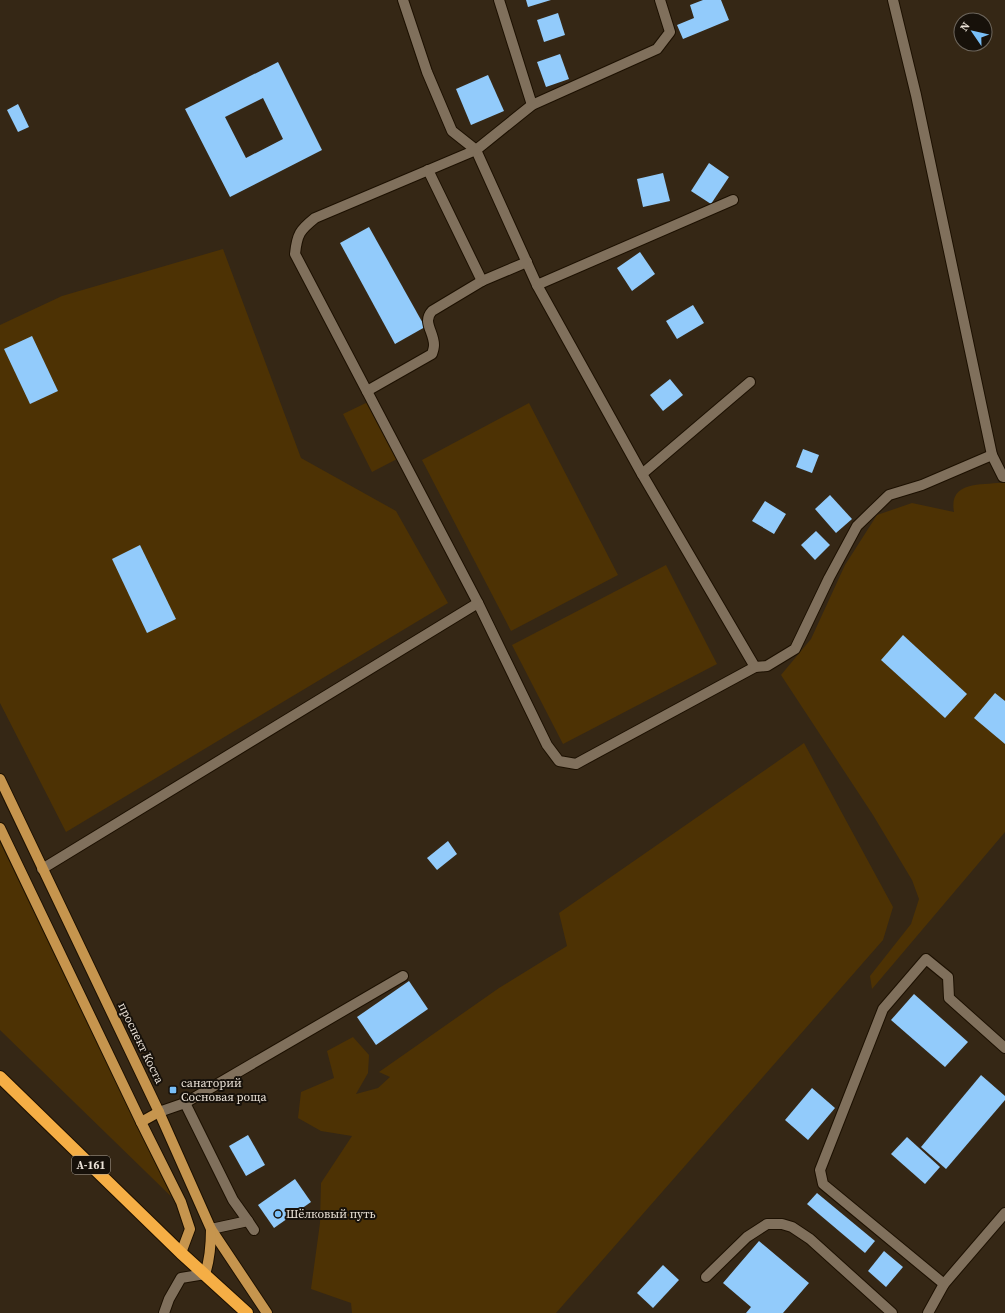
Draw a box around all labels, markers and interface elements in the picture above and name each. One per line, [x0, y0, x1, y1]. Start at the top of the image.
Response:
north arrow [953, 12, 993, 52]
text: N [957, 19, 974, 34]
street label: проспект Коста [114, 1000, 168, 1087]
place label: санаторий Сосновая роща [181, 1075, 267, 1105]
marker: санаторий Сосновая роща [168, 1085, 178, 1095]
road number: А-161 [72, 1156, 110, 1174]
place label: Шёлковый путь [286, 1206, 376, 1222]
marker: Шёлковый путь [273, 1209, 283, 1219]

